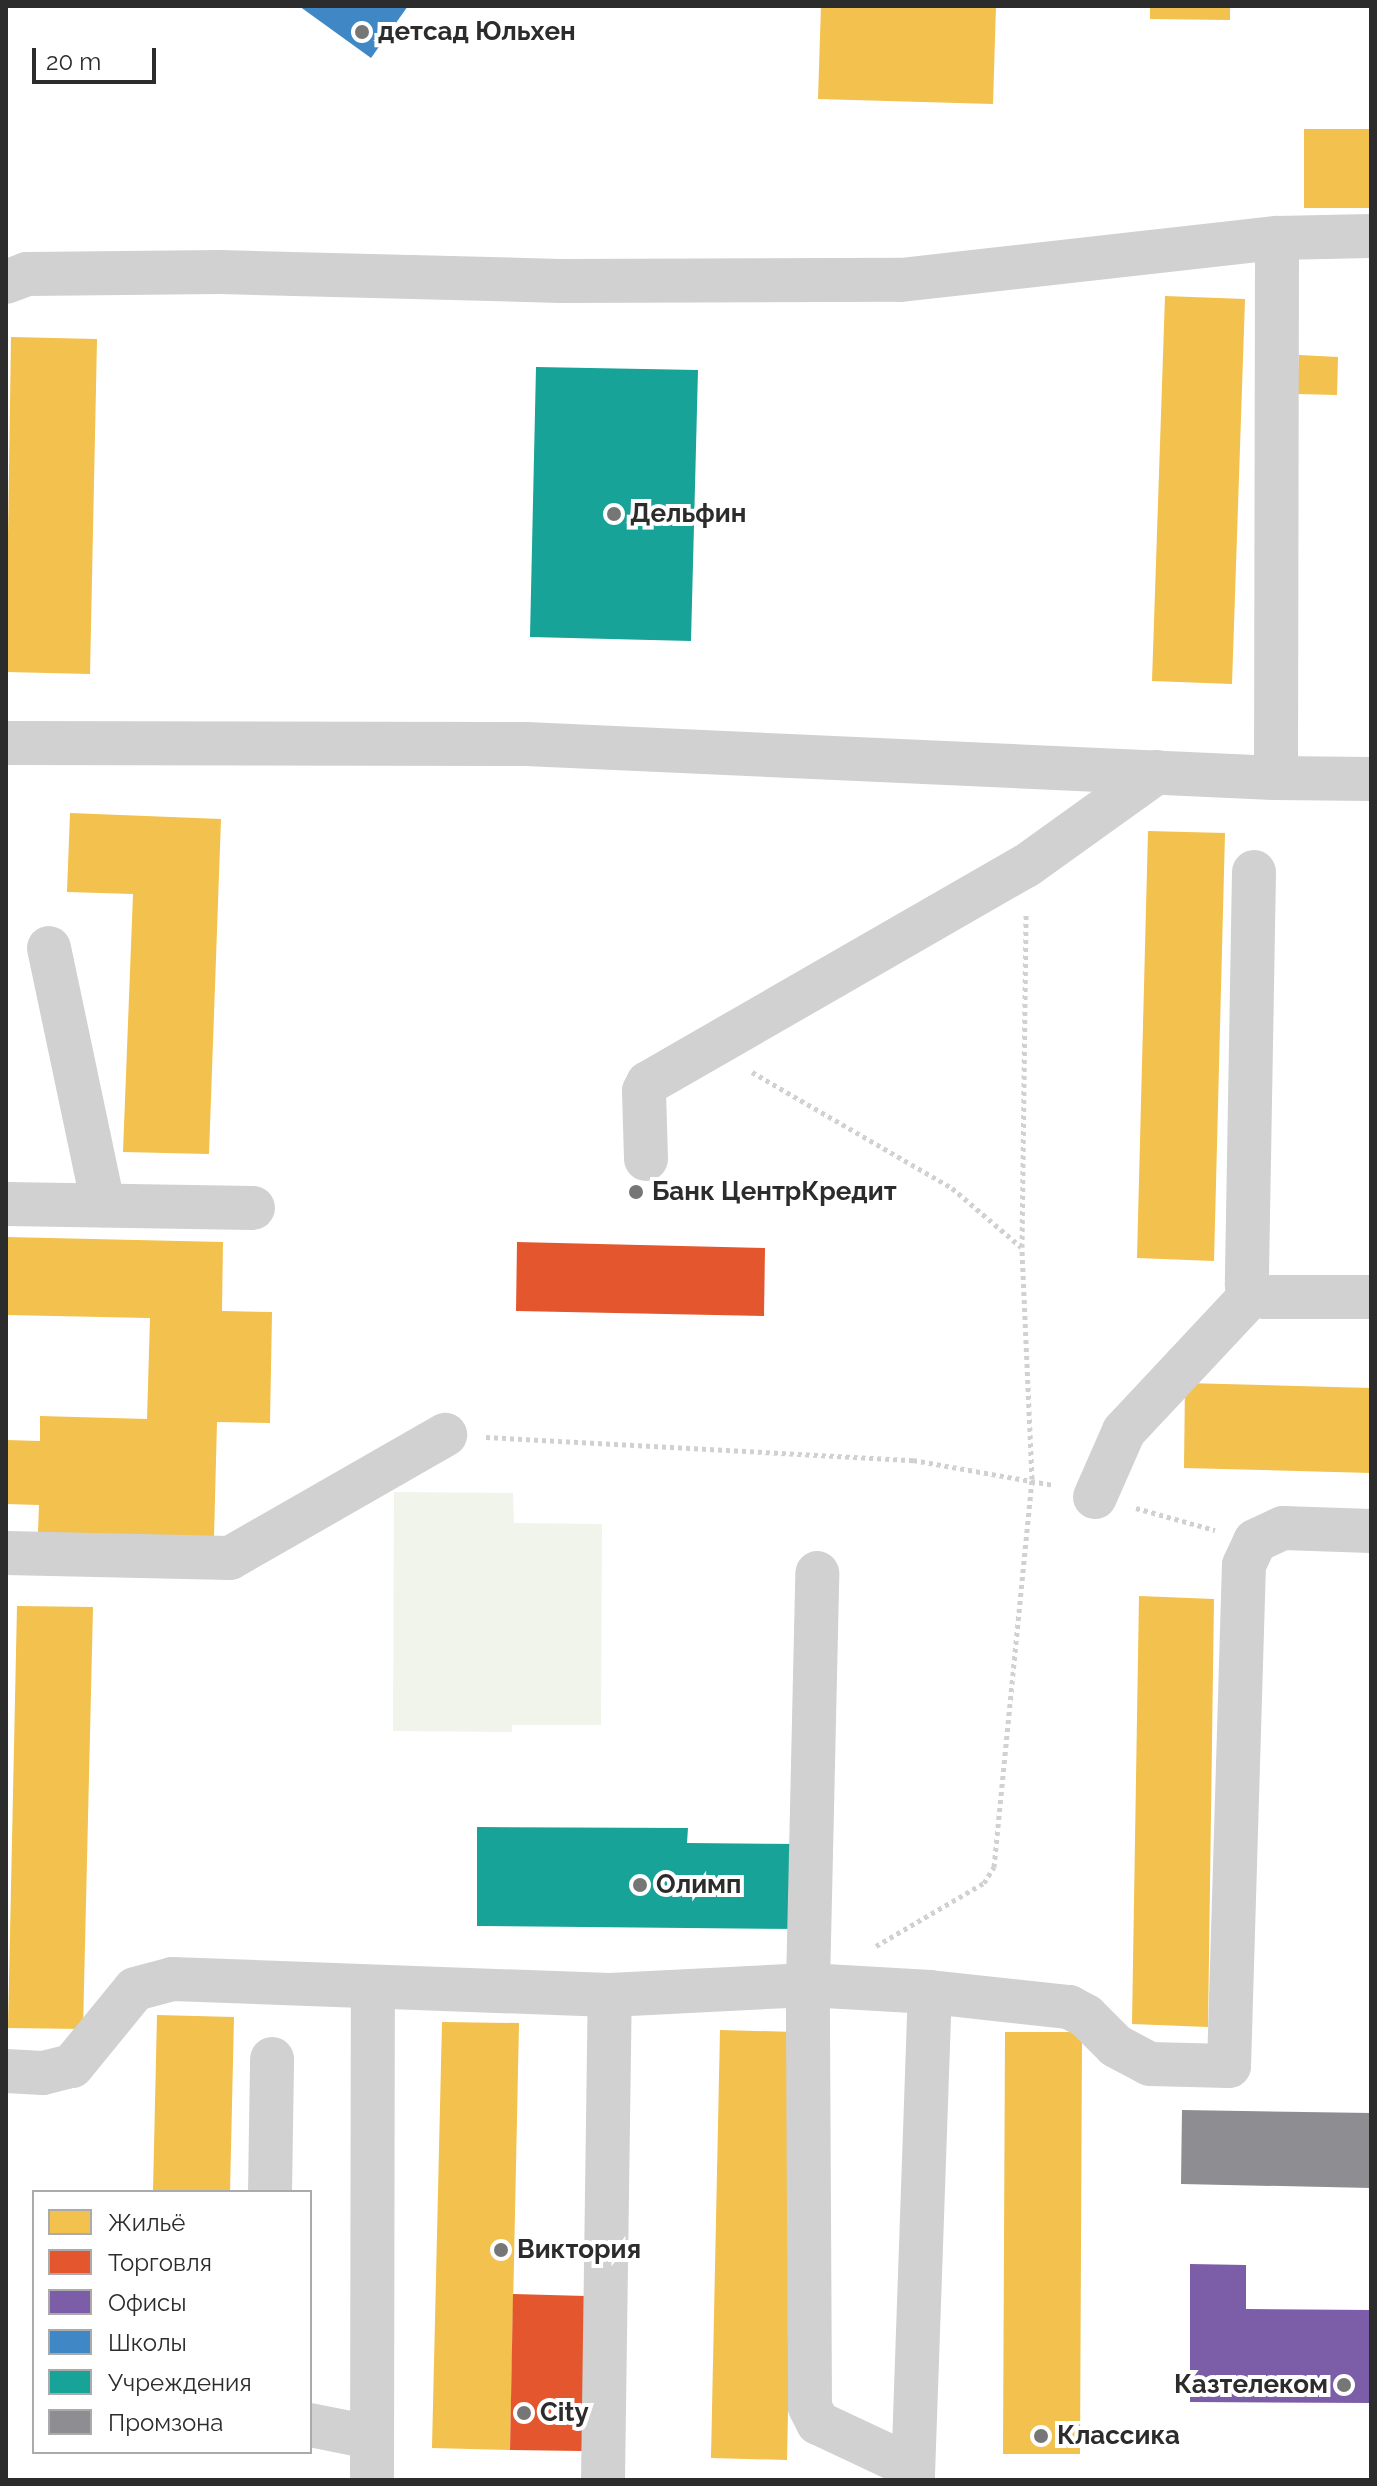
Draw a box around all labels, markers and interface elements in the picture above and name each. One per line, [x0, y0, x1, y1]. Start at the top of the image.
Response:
place label: детсад Юльхен [378, 16, 576, 48]
marker: детсад Юльхен [353, 23, 371, 41]
scale bar [36, 32, 160, 82]
text: 20 m [46, 47, 101, 76]
place label: Дельфин [630, 498, 746, 530]
marker: Дельфин [605, 505, 623, 523]
place label: Банк ЦентрКредит [652, 1176, 897, 1208]
marker: Банк ЦентрКредит [627, 1183, 645, 1201]
place label: Олимп [656, 1869, 741, 1901]
marker: Олимп [631, 1876, 649, 1894]
legend [32, 2190, 312, 2454]
text: Жильё [108, 2208, 185, 2237]
place label: Виктория [517, 2234, 641, 2266]
marker: Виктория [492, 2241, 510, 2259]
text: Торговля [108, 2248, 212, 2277]
text: Офисы [108, 2288, 186, 2317]
text: Школы [108, 2328, 187, 2357]
text: Учреждения [108, 2368, 252, 2397]
place label: Казтелеком [1174, 2369, 1328, 2401]
marker: Казтелеком [1335, 2376, 1353, 2394]
place label: City [540, 2397, 589, 2429]
marker: City [515, 2404, 533, 2422]
text: Промзона [108, 2408, 223, 2437]
place label: Классика [1057, 2420, 1180, 2452]
marker: Классика [1032, 2427, 1050, 2445]

